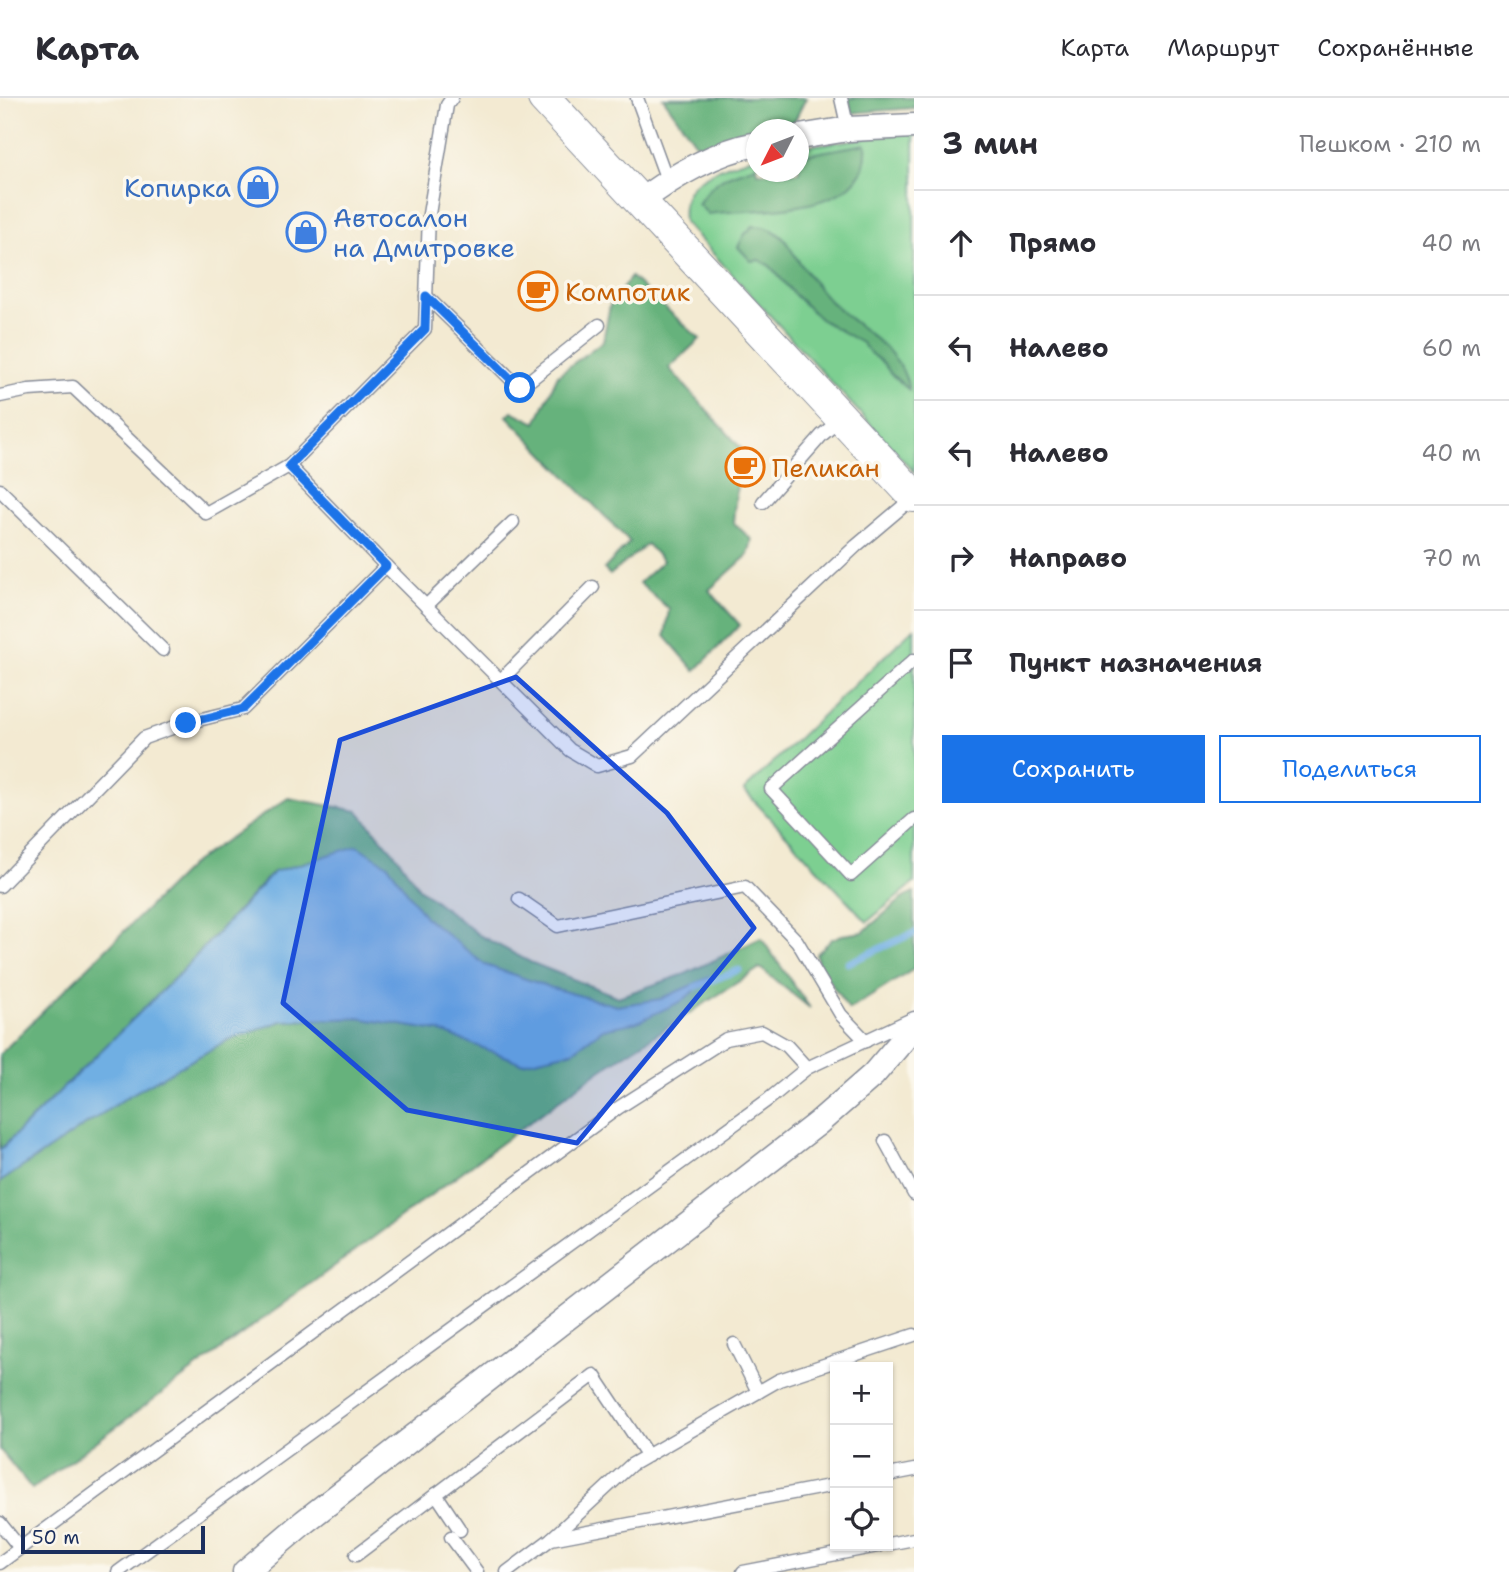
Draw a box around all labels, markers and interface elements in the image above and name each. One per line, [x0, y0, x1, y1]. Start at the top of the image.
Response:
text: Карта [35, 26, 139, 71]
text: Карта [1061, 32, 1129, 64]
text: Маршрут [1167, 32, 1279, 64]
text: Сохранённые [1317, 32, 1474, 64]
north arrow [746, 119, 809, 182]
text: 3 мин [942, 123, 1038, 164]
text: Пешком · 210 m [1299, 129, 1481, 159]
shop icon: Копирка [237, 166, 279, 208]
place label: Копирка [124, 170, 231, 205]
place label: Автосалон на Дмитровке [333, 200, 515, 265]
shop icon: Автосалон на Дмитровке [285, 211, 327, 253]
icon: ahead [942, 224, 980, 262]
text: Прямо [1009, 225, 1097, 260]
text: 40 m [1421, 228, 1481, 258]
cafe icon: Компотик [517, 270, 559, 312]
place label: Компотик [565, 274, 690, 309]
icon: left [942, 329, 980, 367]
text: Налево [1009, 330, 1109, 365]
text: 60 m [1422, 333, 1481, 363]
route start [504, 372, 535, 403]
icon: left [942, 434, 980, 472]
text: Налево [1009, 435, 1109, 470]
text: 40 m [1421, 438, 1481, 468]
cafe icon: Пеликан [724, 446, 766, 488]
place label: Пеликан [772, 450, 880, 485]
icon: right [942, 539, 980, 577]
text: Направо [1009, 540, 1127, 575]
text: 70 m [1422, 543, 1481, 573]
icon: arrive [942, 644, 980, 682]
text: Пункт назначения [1009, 645, 1262, 680]
route end [170, 707, 201, 738]
button: Сохранить [942, 735, 1205, 803]
button: Поделиться [1219, 735, 1481, 803]
map controls [830, 1362, 893, 1551]
button: + [830, 1362, 893, 1425]
button: − [830, 1425, 893, 1488]
button: locate [830, 1488, 893, 1551]
scale bar [21, 1523, 205, 1555]
text: 50 m [32, 1525, 80, 1550]

